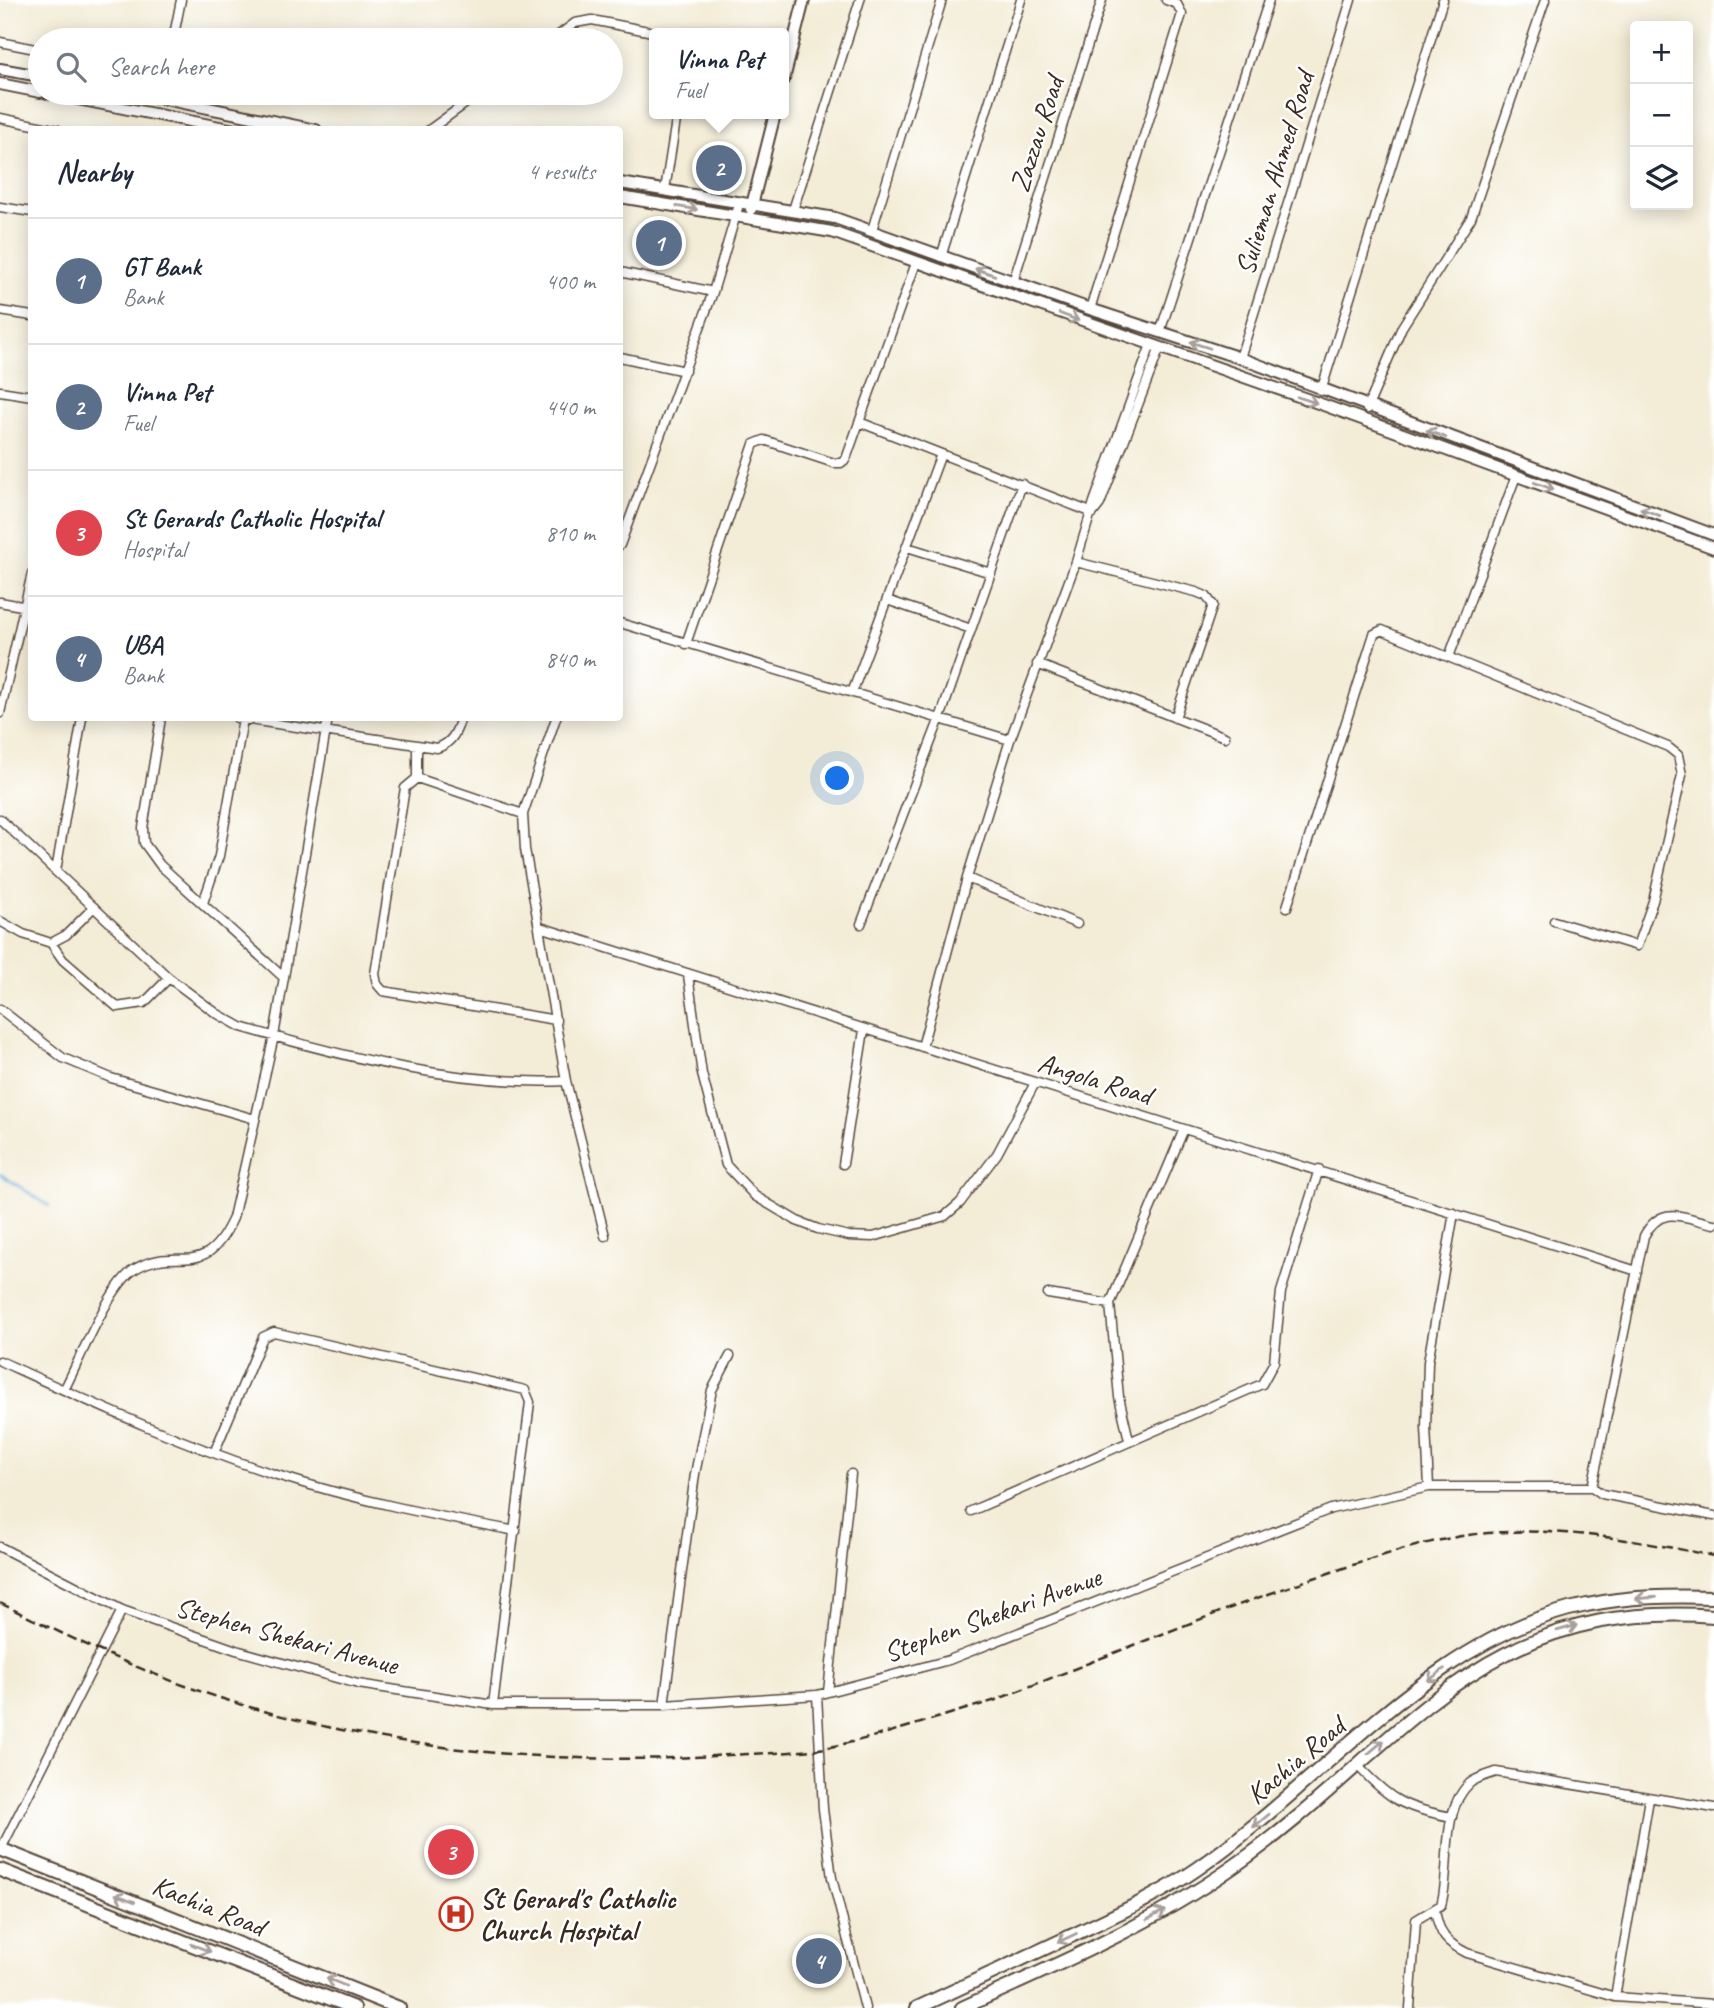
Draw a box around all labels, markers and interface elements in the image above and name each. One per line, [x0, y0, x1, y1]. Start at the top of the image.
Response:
map controls [1630, 21, 1693, 210]
button: + [1630, 21, 1693, 84]
search box [28, 28, 623, 105]
popup [649, 28, 789, 119]
text: Vinna Pet [675, 43, 763, 76]
icon: search [52, 48, 90, 86]
text: Search here [108, 50, 214, 83]
street label: Sulieman Ahmed Road [1227, 64, 1323, 279]
street label: Zazzau Road [1001, 68, 1073, 196]
text: Fuel [675, 76, 705, 105]
button: − [1630, 84, 1693, 147]
pin: 2 [696, 142, 742, 194]
button: layers [1630, 147, 1693, 210]
text: Nearby [56, 153, 132, 191]
text: 4 results [528, 157, 595, 186]
one-way arrow [675, 202, 698, 215]
pin: 1 [636, 217, 682, 269]
text: GT Bank [123, 250, 201, 283]
one-way arrow [974, 265, 996, 278]
text: 1 [74, 267, 84, 296]
text: 400 m [546, 267, 595, 296]
text: Bank [123, 283, 164, 312]
one-way arrow [1058, 311, 1080, 324]
one-way arrow [1190, 338, 1212, 351]
text: Vinna Pet [123, 376, 211, 409]
text: 2 [74, 393, 84, 422]
text: 440 m [546, 393, 595, 422]
one-way arrow [1296, 395, 1318, 407]
text: Fuel [123, 409, 153, 438]
one-way arrow [1426, 427, 1448, 439]
one-way arrow [1532, 481, 1554, 493]
text: St Gerards Catholic Hospital [123, 502, 380, 535]
one-way arrow [1639, 505, 1661, 517]
text: 3 [74, 519, 84, 548]
text: 810 m [546, 519, 595, 548]
text: Hospital [123, 535, 186, 564]
text: UBA [123, 628, 162, 661]
text: 4 [74, 645, 84, 674]
text: 840 m [546, 645, 595, 674]
text: Bank [123, 661, 164, 690]
your location [820, 761, 854, 795]
street label: Angola Road [1034, 1045, 1160, 1113]
street label: Stephen Shekari Avenue [879, 1558, 1107, 1670]
street label: Stephen Shekari Avenue [172, 1589, 404, 1682]
one-way arrow [1635, 1591, 1658, 1604]
one-way arrow [1556, 1621, 1578, 1634]
one-way arrow [1427, 1667, 1445, 1682]
street label: Kachia Road [1239, 1706, 1355, 1812]
one-way arrow [1366, 1739, 1384, 1755]
one-way arrow [1253, 1813, 1271, 1829]
pin: 3 [428, 1826, 474, 1878]
street label: Kachia Road [148, 1867, 274, 1945]
place label: St Gerard's Catholic Church Hospital [480, 1881, 677, 1948]
one-way arrow [114, 1891, 136, 1904]
hospital icon: St Gerard's Catholic Church Hospital [437, 1895, 475, 1933]
one-way arrow [1146, 1908, 1166, 1922]
one-way arrow [1057, 1931, 1078, 1945]
pin: 4 [796, 1935, 842, 1987]
one-way arrow [189, 1943, 211, 1956]
one-way arrow [326, 1975, 347, 1988]

